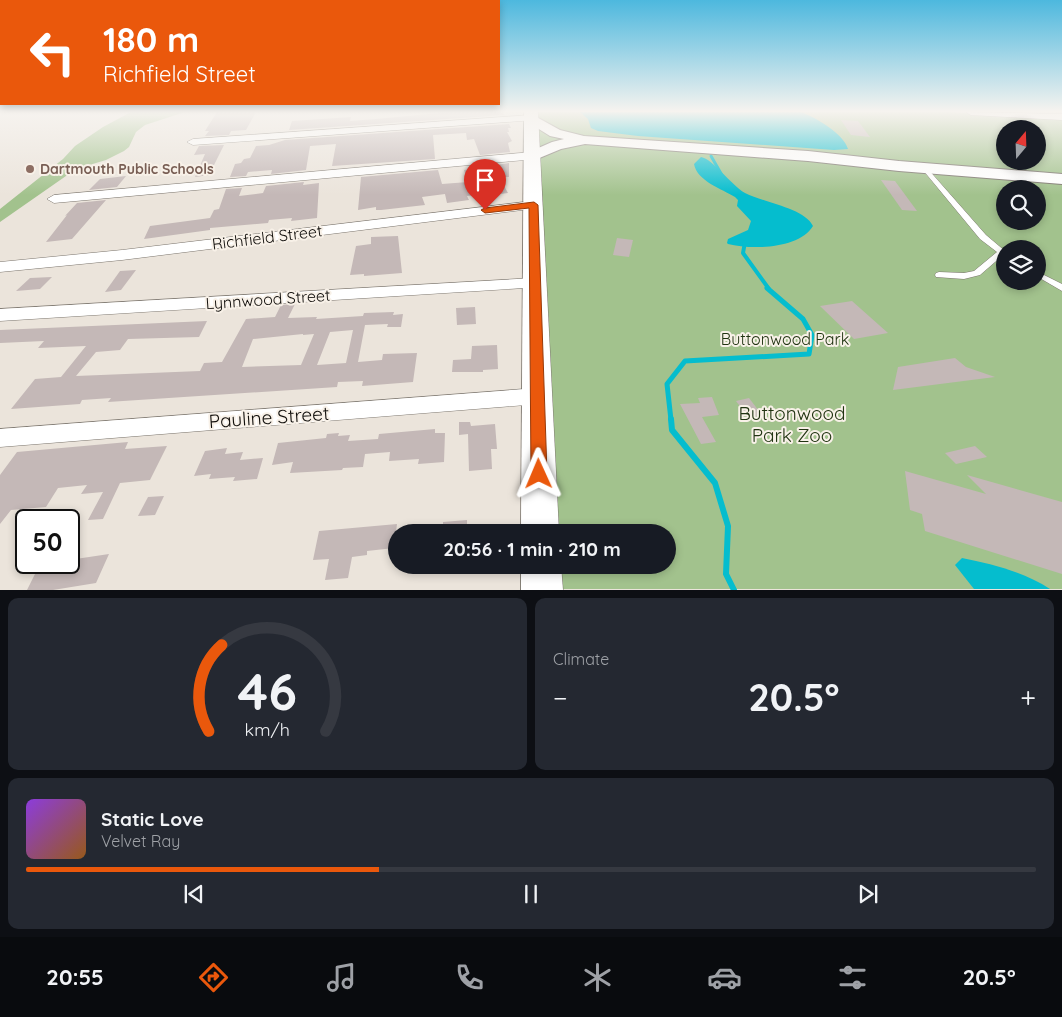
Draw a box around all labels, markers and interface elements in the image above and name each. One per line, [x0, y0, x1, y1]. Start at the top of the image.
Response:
text: 180 m [103, 17, 199, 61]
icon: left [20, 20, 85, 85]
text: Richfield Street [103, 60, 256, 88]
north arrow [996, 120, 1046, 170]
map controls [996, 120, 1046, 290]
pin [464, 159, 506, 210]
place label: Dartmouth Public Schools [40, 160, 214, 178]
marker: Dartmouth Public Schools [24, 163, 36, 175]
icon: arrive [471, 166, 499, 194]
button: search [996, 180, 1046, 230]
street label: Richfield Street [211, 220, 323, 254]
button: layers [996, 240, 1046, 290]
street label: Lynnwood Street [205, 285, 331, 313]
park label: Buttonwood Park [721, 329, 849, 349]
street label: Pauline Street [208, 401, 330, 433]
park label: Buttonwood Park Zoo [738, 401, 846, 447]
position arrow [512, 447, 564, 499]
speed limit sign: 50 [15, 509, 80, 574]
text: 20:56 · 1 min · 210 m [443, 537, 621, 561]
text: Climate [553, 649, 609, 669]
text: 46 [238, 658, 297, 723]
text: 20.5° [748, 673, 840, 721]
text: − [553, 680, 568, 715]
text: + [1020, 680, 1036, 715]
text: km/h [245, 718, 290, 740]
text: Static Love [101, 807, 204, 831]
text: Velvet Ray [101, 831, 180, 851]
icon: previous [180, 880, 208, 908]
icon: pause [517, 880, 545, 908]
icon: next [854, 880, 882, 908]
icon: directions [196, 960, 231, 995]
icon: music [324, 960, 359, 995]
icon: phone [452, 960, 487, 995]
icon: climate [580, 960, 615, 995]
icon: car [707, 960, 742, 995]
icon: filters [835, 960, 870, 995]
text: 20:55 [46, 963, 104, 991]
text: 20.5° [963, 963, 1016, 991]

